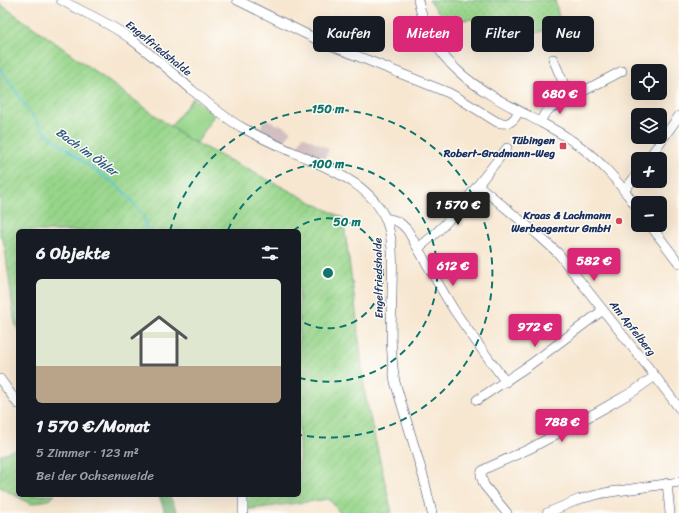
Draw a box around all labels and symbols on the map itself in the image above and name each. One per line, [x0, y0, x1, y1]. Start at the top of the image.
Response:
street label: Engelfriedshalde [121, 16, 196, 81]
pin: 680 € [532, 81, 588, 115]
text: 150 m [312, 98, 345, 120]
water label: Bach im Öhler [51, 122, 125, 184]
place label: Tübingen Robert-Gradmann-Weg [443, 131, 555, 163]
marker: Tübingen Robert-Gradmann-Weg [558, 141, 568, 151]
text: 100 m [312, 153, 345, 175]
pin: 1 570 € [421, 192, 495, 226]
place label: Kraas & Lachmann Werbeagentur GmbH [511, 206, 611, 238]
text: 50 m [333, 211, 361, 233]
marker: Kraas & Lachmann Werbeagentur GmbH [614, 216, 624, 226]
street label: Engelfriedshalde [368, 237, 389, 319]
pin: 582 € [566, 248, 622, 282]
pin: 612 € [425, 253, 481, 287]
centre of rings [321, 266, 335, 280]
street label: Am Apfelberg [604, 295, 661, 361]
pin: 972 € [507, 314, 563, 348]
pin: 788 € [534, 409, 590, 443]

